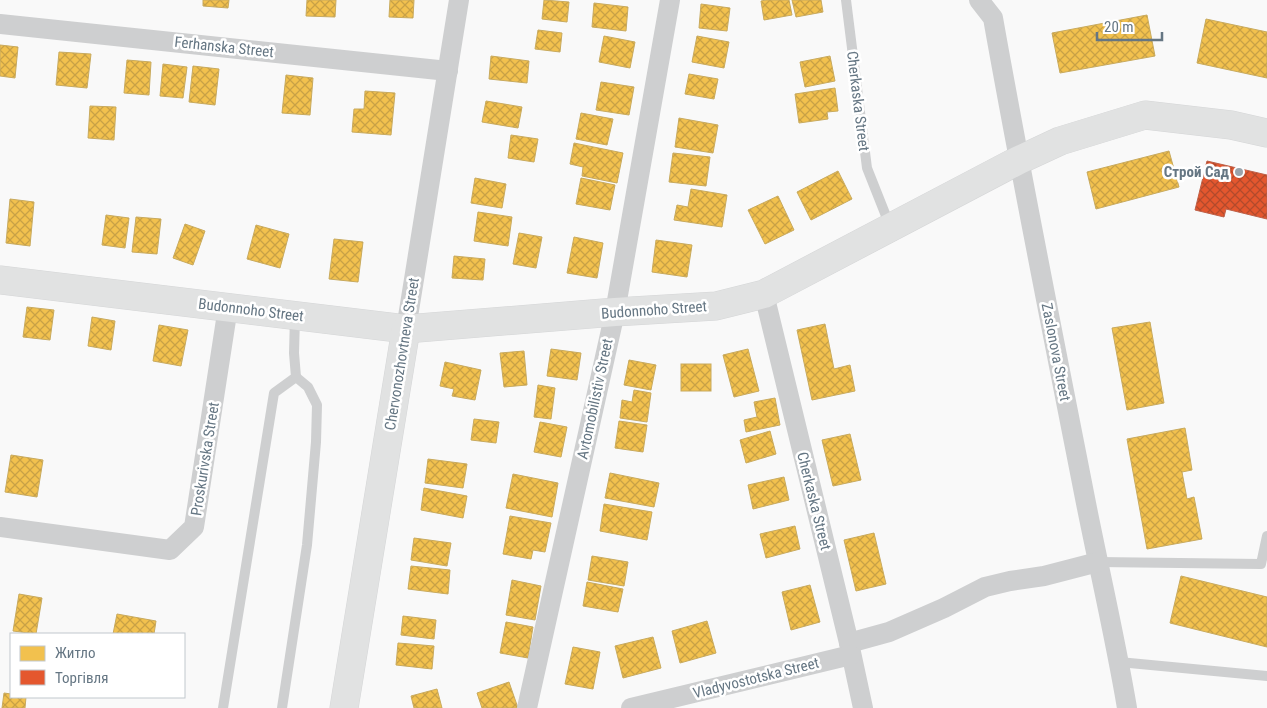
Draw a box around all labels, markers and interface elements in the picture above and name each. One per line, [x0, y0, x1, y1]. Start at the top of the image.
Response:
scale bar [1097, 10, 1162, 42]
text: 20 m [1104, 18, 1134, 36]
street label: Ferhanska Street [173, 33, 275, 61]
street label: Cherkaska Street [843, 50, 873, 152]
place label: Строй Сад [1164, 163, 1230, 181]
marker: Строй Сад [1233, 166, 1245, 178]
street label: Chervonozhovtneva Street [381, 276, 423, 432]
street label: Budonnoho Street [197, 295, 305, 325]
street label: Budonnoho Street [601, 297, 707, 323]
street label: Zaslonova Street [1038, 301, 1074, 403]
street label: Avtomobilistiv Street [573, 337, 617, 461]
street label: Proskurivska Street [187, 401, 223, 517]
street label: Cherkaska Street [793, 450, 835, 552]
legend [10, 633, 185, 698]
text: Житло [55, 644, 95, 662]
street label: Vladyvostotska Street [691, 654, 821, 702]
text: Торгівля [55, 669, 108, 687]

